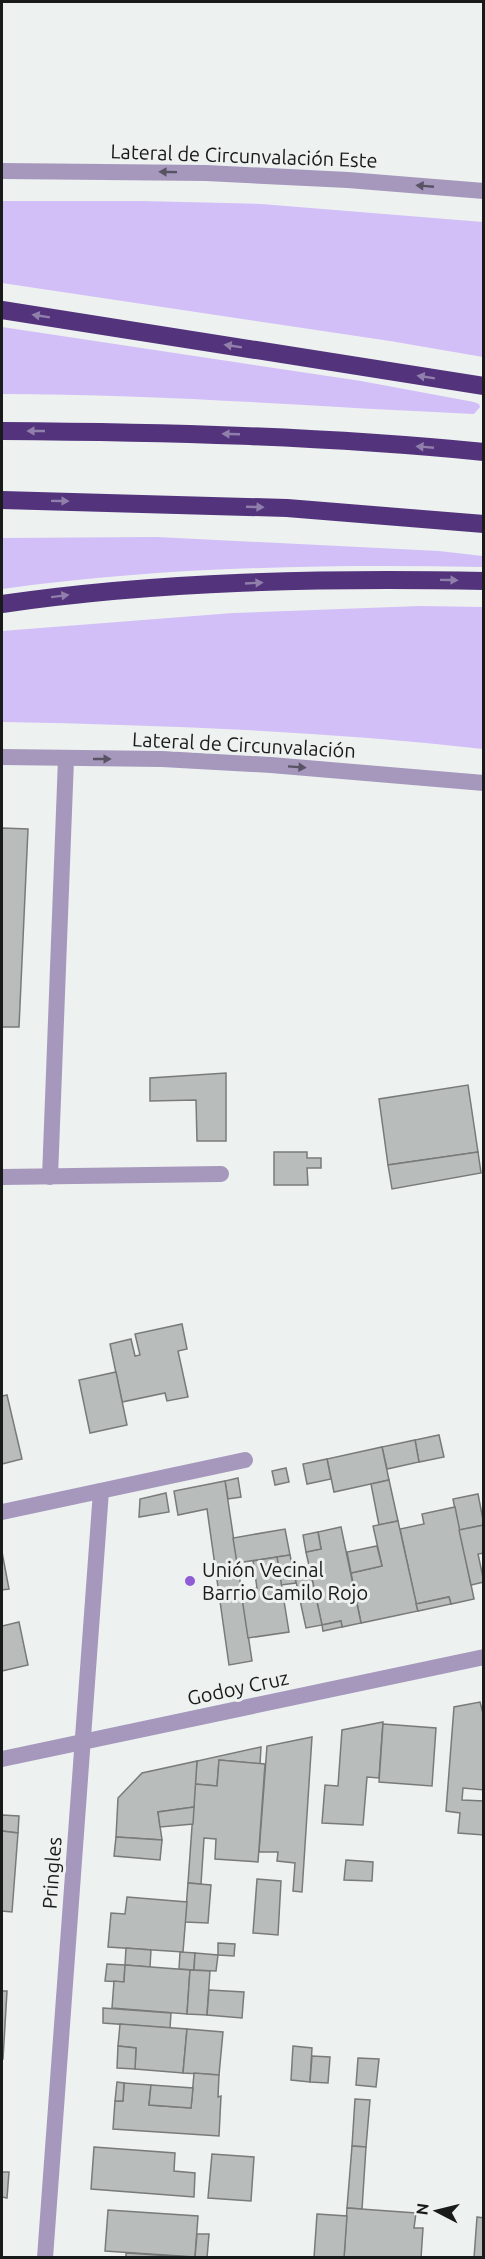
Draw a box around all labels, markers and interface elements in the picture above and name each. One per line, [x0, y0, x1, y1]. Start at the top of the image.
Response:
street label: Lateral de Circunvalación Este [110, 139, 378, 172]
one-way arrow [158, 167, 177, 177]
one-way arrow [416, 181, 435, 191]
one-way arrow [31, 312, 50, 321]
one-way arrow [224, 342, 243, 351]
one-way arrow [416, 372, 435, 381]
one-way arrow [26, 426, 45, 436]
one-way arrow [221, 430, 240, 439]
one-way arrow [416, 442, 435, 452]
one-way arrow [50, 496, 69, 506]
one-way arrow [245, 502, 264, 511]
one-way arrow [439, 575, 458, 585]
one-way arrow [245, 579, 264, 588]
one-way arrow [50, 592, 69, 601]
street label: Lateral de Circunvalación [132, 727, 356, 762]
one-way arrow [92, 754, 111, 764]
one-way arrow [287, 762, 306, 771]
place label: Unión Vecinal Barrio Camilo Rojo [202, 1558, 368, 1604]
marker: Unión Vecinal Barrio Camilo Rojo [183, 1574, 197, 1588]
street label: Godoy Cruz [185, 1666, 291, 1709]
street label: Pringles [38, 1836, 65, 1910]
north arrow [407, 2181, 467, 2241]
text: N [412, 2202, 432, 2216]

